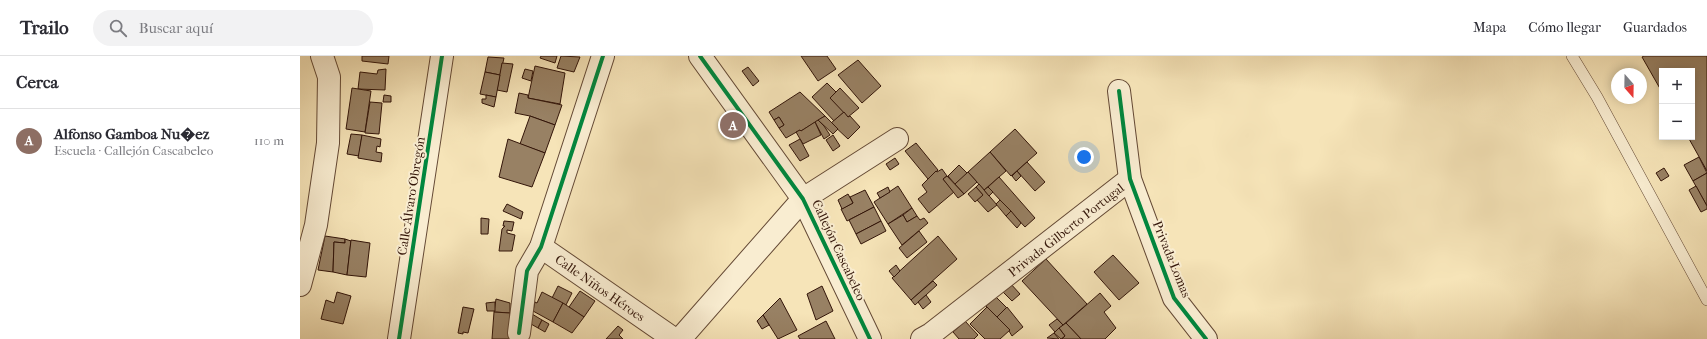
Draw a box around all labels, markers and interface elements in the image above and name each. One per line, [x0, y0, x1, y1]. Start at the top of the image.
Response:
search box [93, 10, 373, 46]
text: Trailo [20, 17, 69, 39]
icon: search [107, 17, 129, 39]
text: Buscar aquí [139, 19, 213, 37]
text: Mapa [1473, 19, 1506, 36]
text: Cómo llegar [1528, 19, 1601, 36]
text: Guardados [1623, 19, 1687, 36]
north arrow [1611, 68, 1647, 104]
map controls [1659, 68, 1695, 140]
button: + [1659, 68, 1695, 104]
text: Cerca [16, 72, 58, 92]
button: − [1659, 104, 1695, 140]
pin: A [720, 110, 746, 140]
text: Alfonso Gamboa Nu�ez [54, 125, 209, 143]
text: A [25, 133, 33, 148]
text: 110 m [254, 133, 284, 148]
street label: Calle Álvaro Obregón [394, 135, 428, 256]
text: Escuela · Callejón Cascabeleo [54, 143, 213, 158]
your location [1074, 147, 1094, 167]
street label: Privada Gilberto Portugal [1005, 180, 1127, 280]
street label: Callejón Cascabeleo [809, 197, 869, 303]
street label: Privada Lomas [1150, 218, 1194, 300]
street label: Calle Niños Héroes [552, 251, 648, 325]

